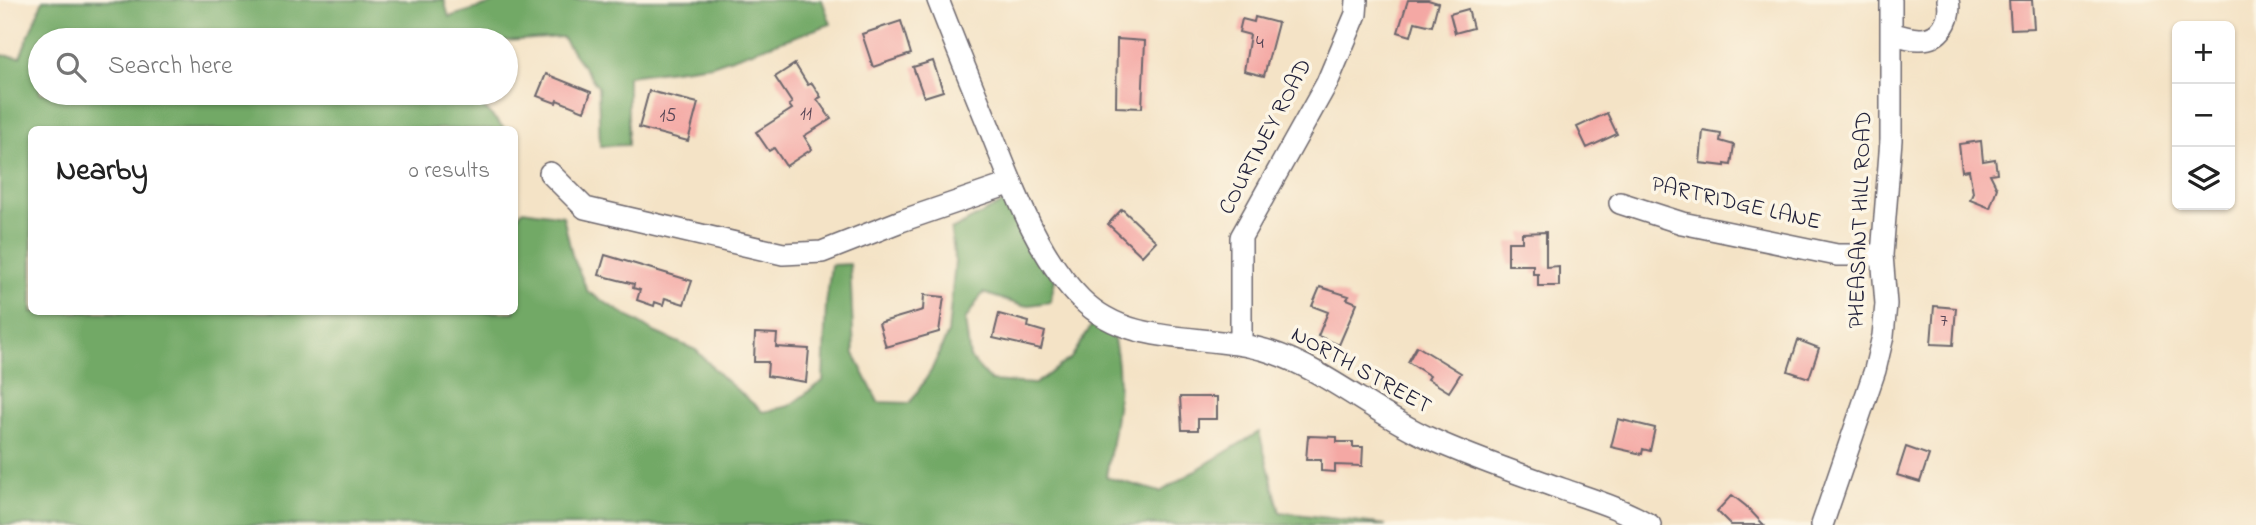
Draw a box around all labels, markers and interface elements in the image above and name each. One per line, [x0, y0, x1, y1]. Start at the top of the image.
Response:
map controls [2172, 21, 2235, 210]
button: + [2172, 21, 2235, 84]
search box [28, 28, 518, 105]
house number: 4 [1256, 30, 1264, 57]
icon: search [52, 48, 90, 86]
text: Search here [108, 48, 233, 86]
street label: COURTNEY ROAD [1211, 53, 1321, 221]
button: − [2172, 84, 2235, 147]
house number: 11 [800, 101, 812, 128]
house number: 15 [660, 103, 677, 130]
street label: PHEASANT HILL ROAD [1841, 111, 1881, 329]
button: layers [2172, 147, 2235, 210]
text: Nearby [56, 150, 148, 194]
text: 0 results [409, 155, 490, 188]
street label: PARTRIDGE LANE [1648, 168, 1824, 240]
house number: 7 [1940, 308, 1948, 335]
street label: NORTH STREET [1285, 319, 1437, 423]

